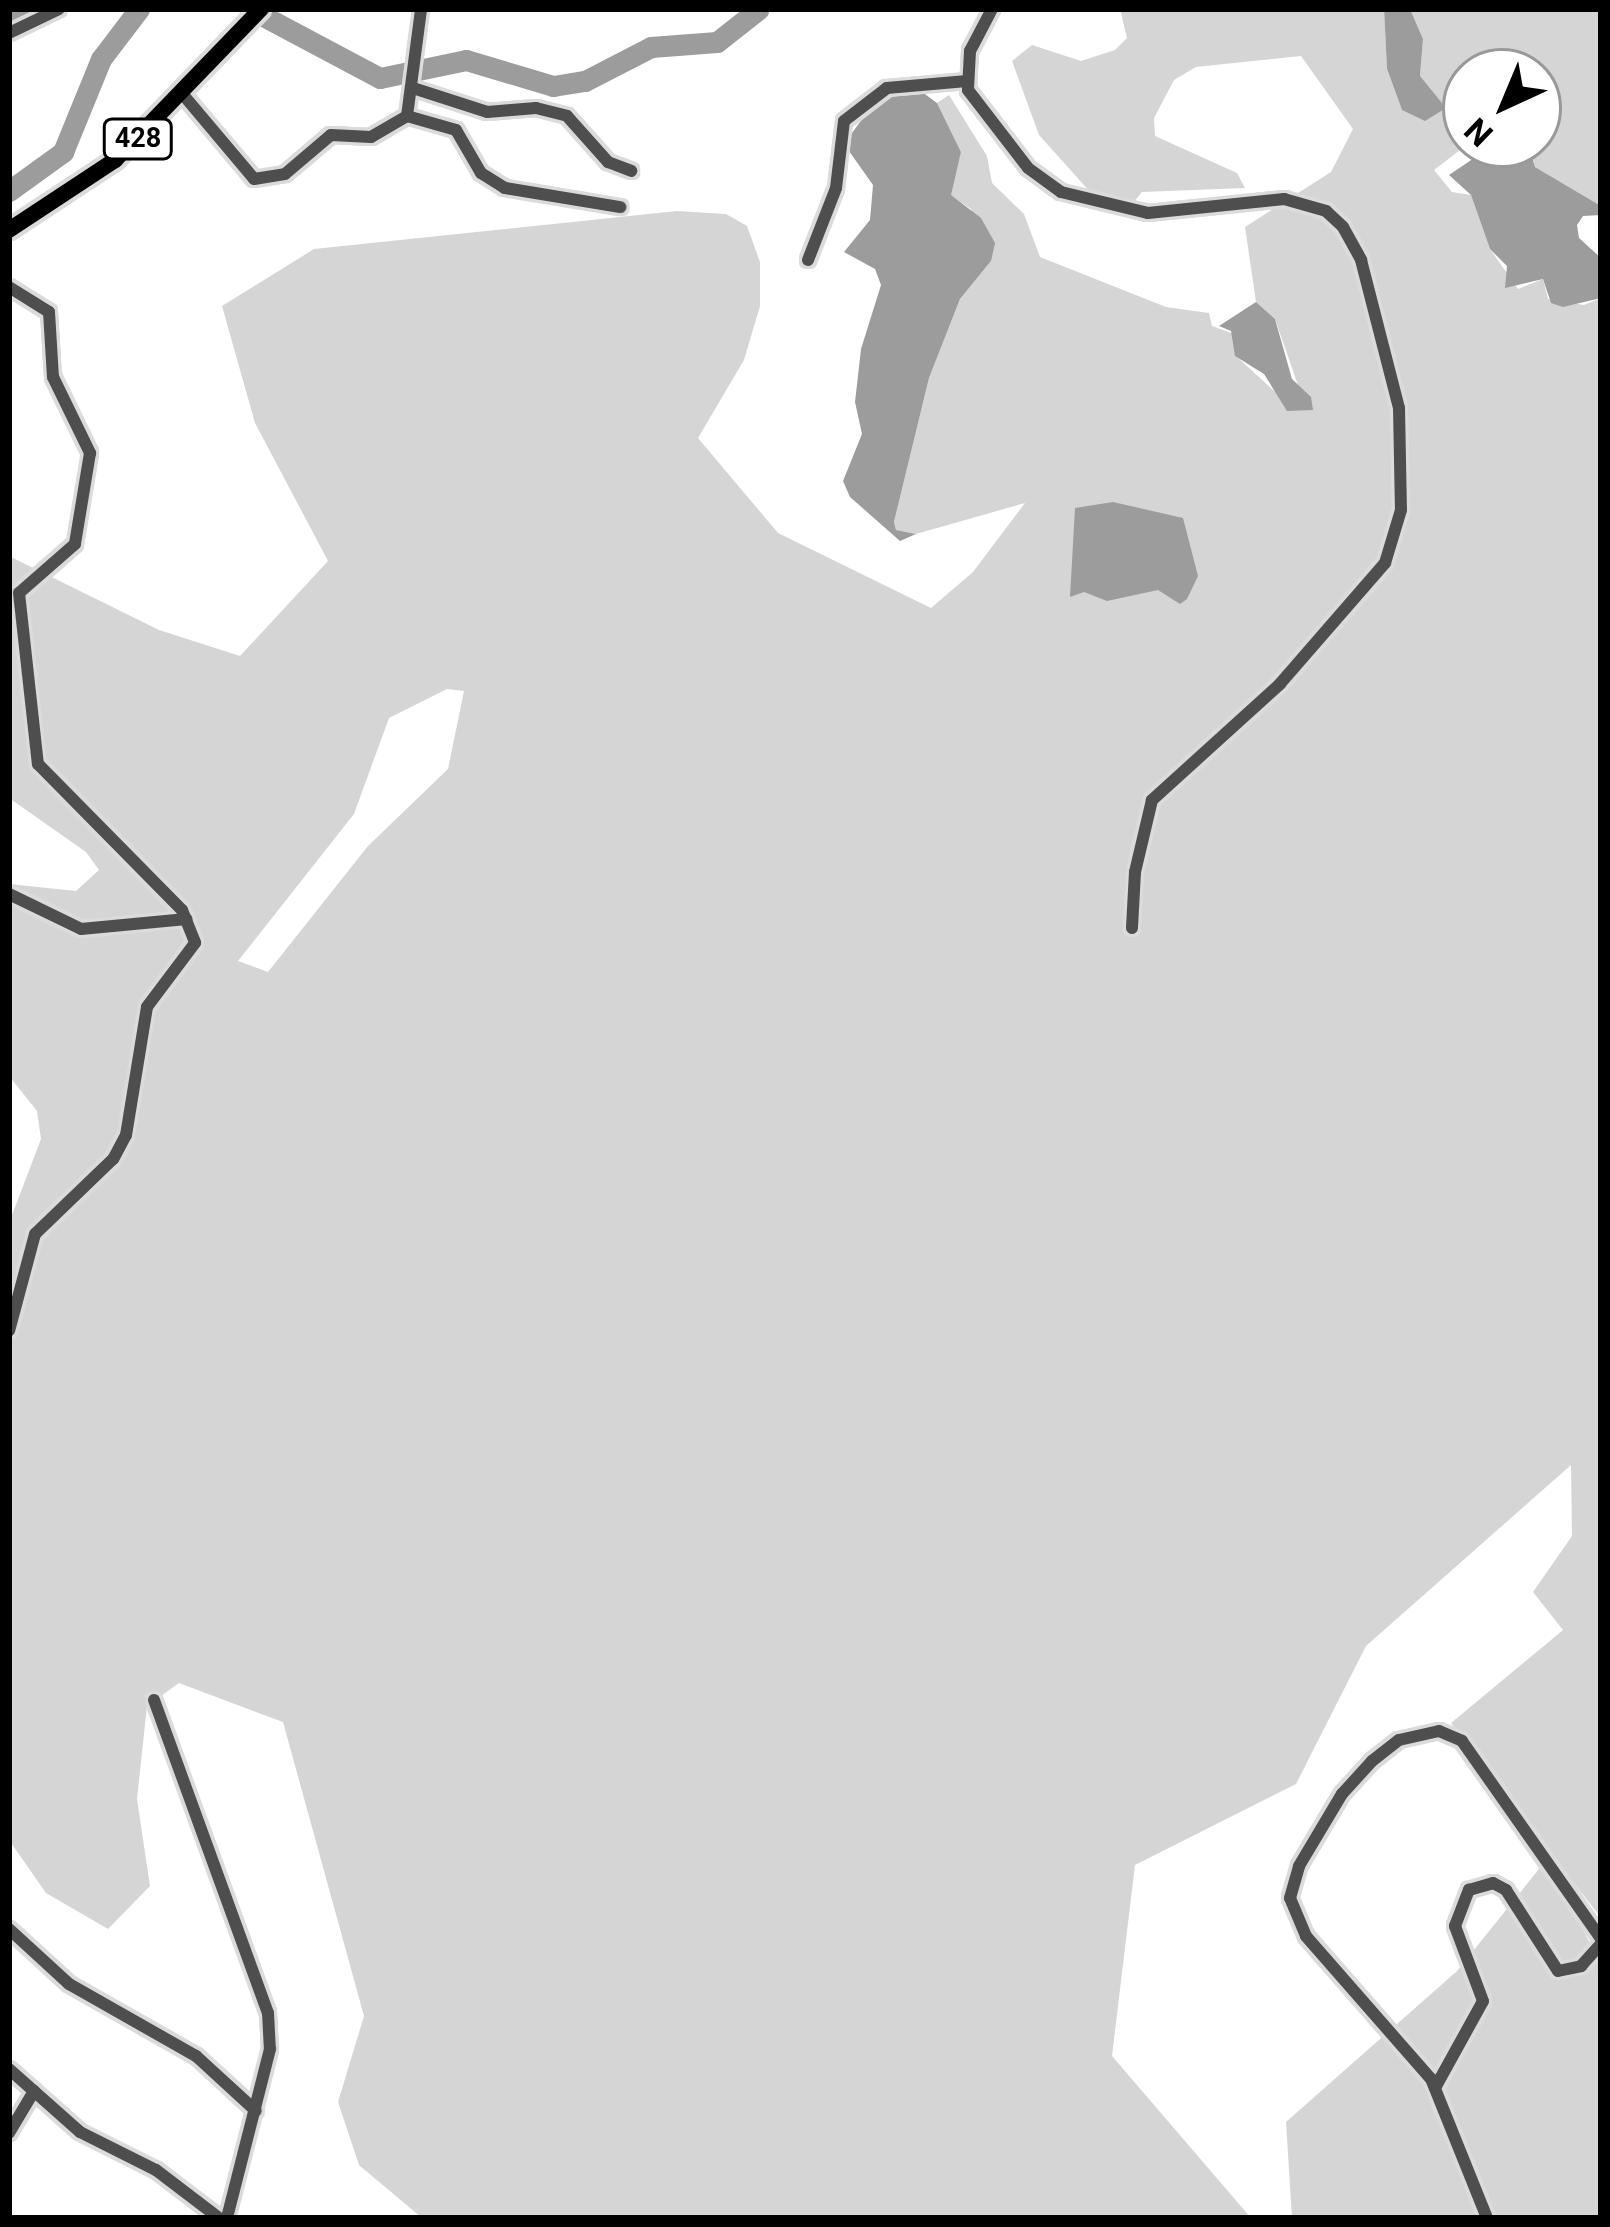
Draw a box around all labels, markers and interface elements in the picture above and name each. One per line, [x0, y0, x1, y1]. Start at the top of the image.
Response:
north arrow [1442, 48, 1562, 168]
text: N [1457, 110, 1501, 154]
road number: 428 [102, 118, 174, 160]

